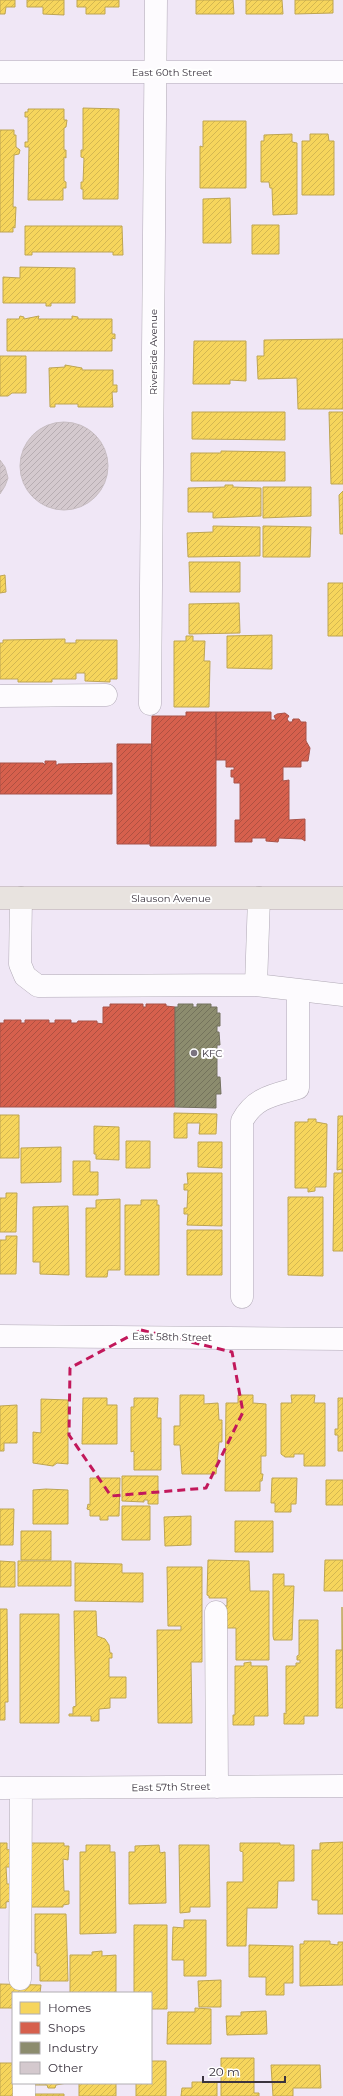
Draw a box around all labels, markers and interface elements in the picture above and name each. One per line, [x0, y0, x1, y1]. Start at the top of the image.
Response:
street label: East 60th Street [132, 66, 212, 79]
street label: Riverside Avenue [147, 309, 160, 395]
street label: Slauson Avenue [131, 892, 211, 905]
place label: KFC [202, 1047, 222, 1060]
marker: KFC [189, 1048, 199, 1058]
street label: East 58th Street [132, 1330, 212, 1344]
street label: East 57th Street [131, 1780, 211, 1794]
legend [12, 1992, 152, 2084]
text: Homes [48, 2000, 91, 2015]
text: Shops [48, 2020, 85, 2035]
text: Industry [48, 2040, 98, 2055]
scale bar [203, 2058, 285, 2084]
text: Other [48, 2060, 83, 2075]
text: 20 m [209, 2064, 240, 2079]

